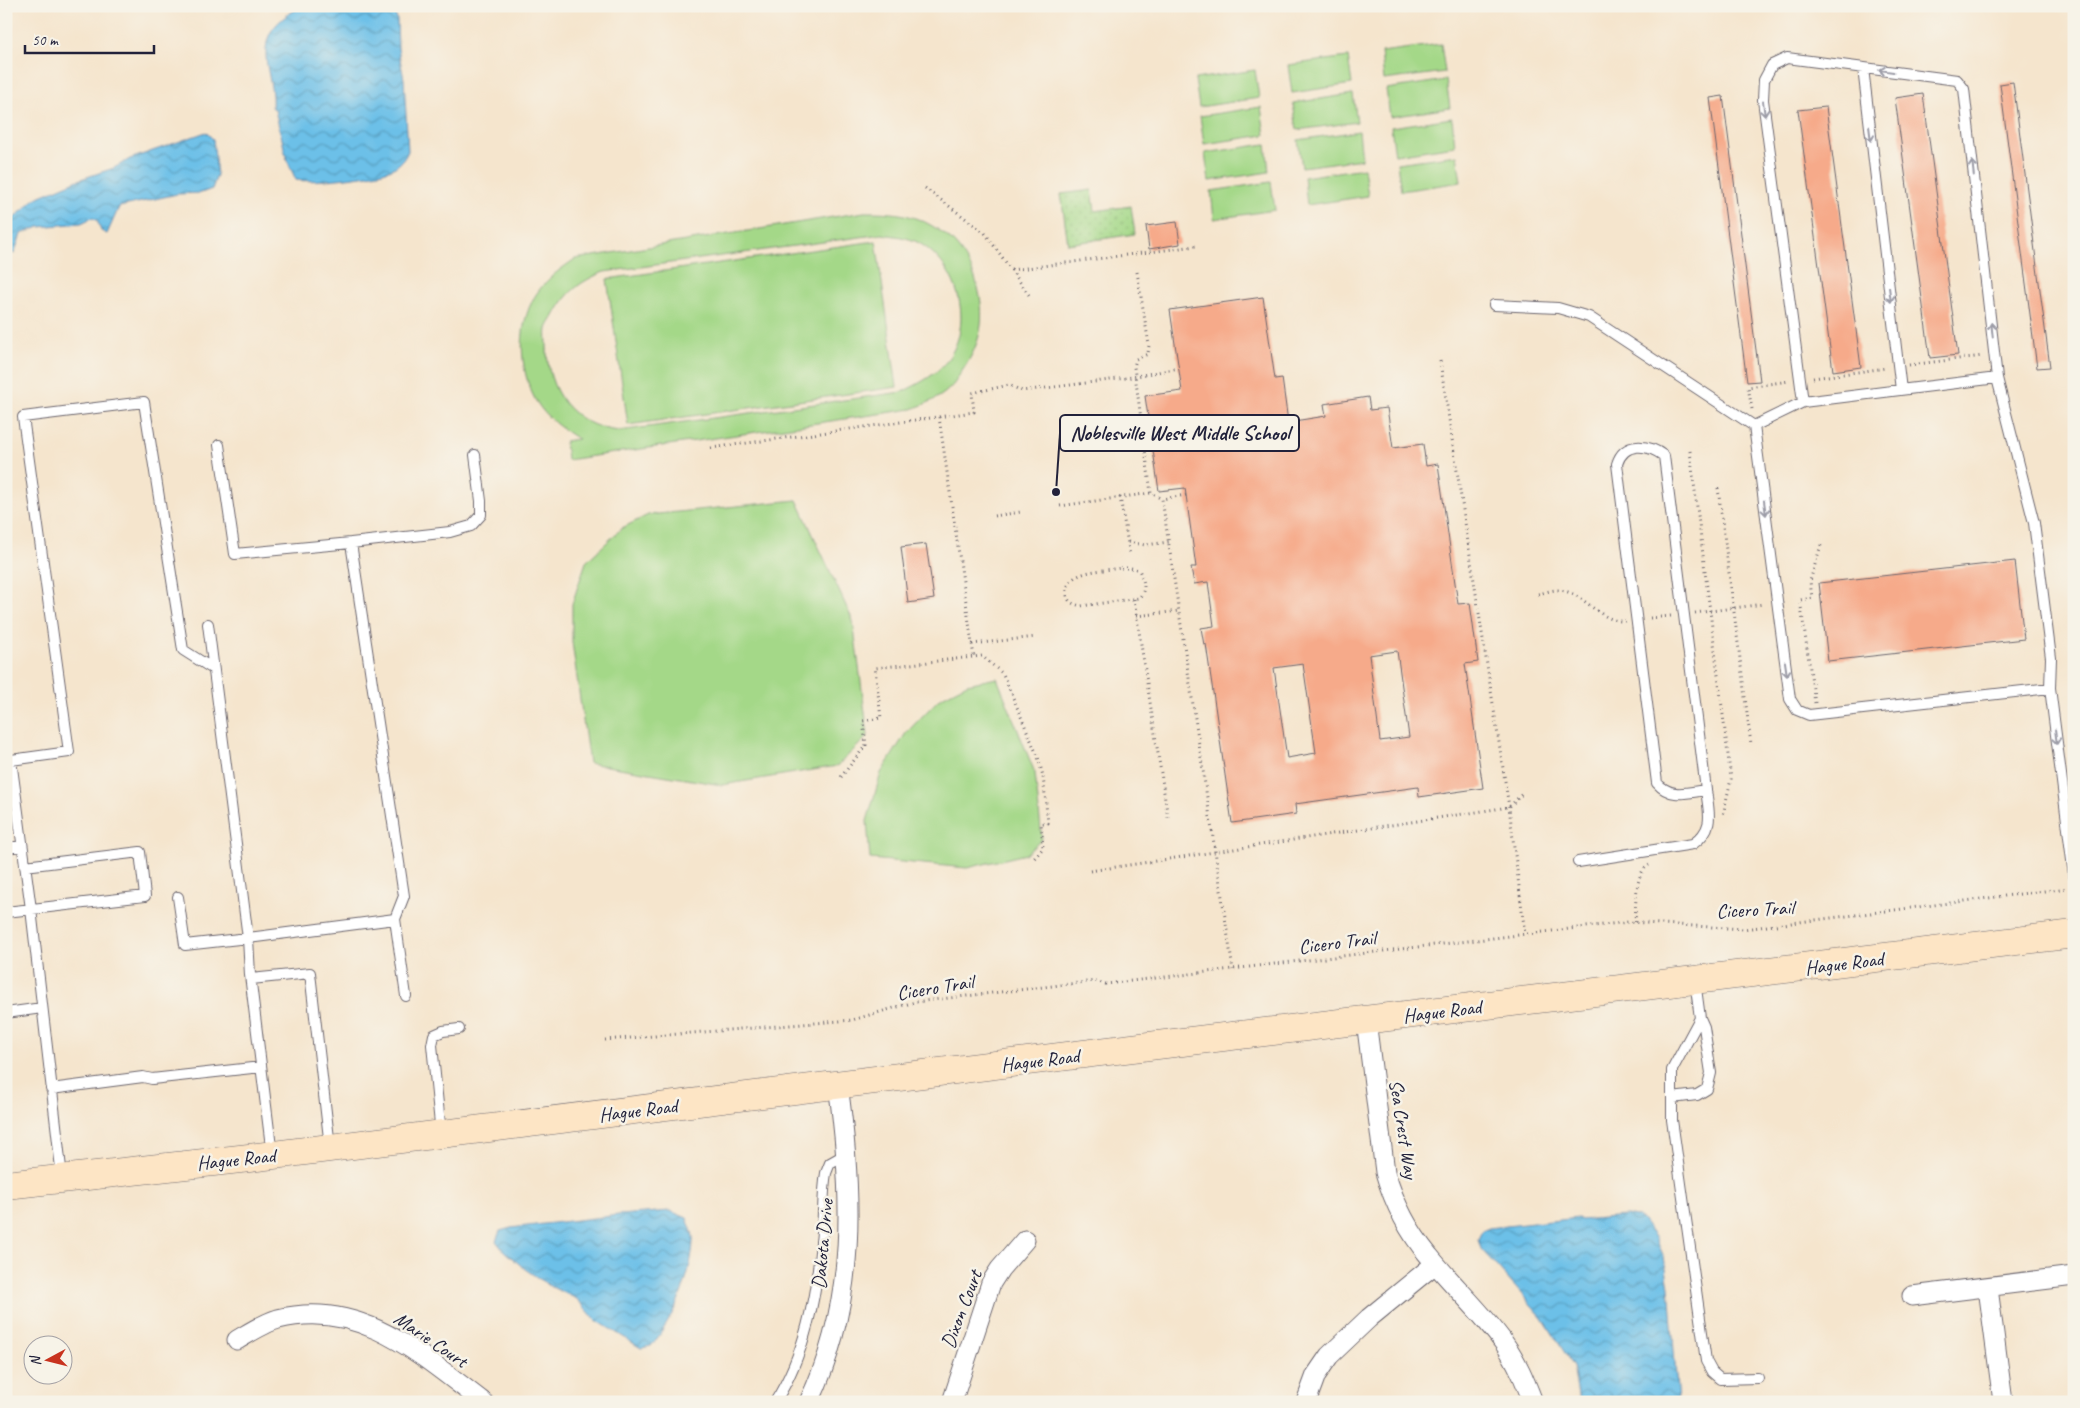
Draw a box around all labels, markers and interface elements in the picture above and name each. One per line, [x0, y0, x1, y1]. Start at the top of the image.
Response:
scale bar [25, 22, 154, 54]
text: 50 m [32, 31, 59, 50]
one-way arrow [1878, 66, 1894, 76]
one-way arrow [1760, 100, 1770, 116]
one-way arrow [1865, 125, 1875, 141]
one-way arrow [1968, 160, 1978, 176]
one-way arrow [1885, 287, 1895, 303]
one-way arrow [1987, 322, 1996, 338]
callout: Noblesville West Middle School [1060, 415, 1299, 451]
text: Noblesville West Middle School [1070, 420, 1294, 446]
one-way arrow [1760, 500, 1770, 516]
one-way arrow [1782, 661, 1792, 677]
one-way arrow [2051, 728, 2061, 744]
street label: Cicero Trail [1716, 895, 1798, 924]
street label: Cicero Trail [1297, 925, 1380, 960]
street label: Hague Road [1803, 946, 1888, 981]
street label: Cicero Trail [895, 969, 979, 1006]
street label: Hague Road [1401, 994, 1486, 1029]
street label: Hague Road [999, 1043, 1084, 1078]
street label: Sea Crest Way [1383, 1078, 1424, 1182]
street label: Hague Road [597, 1093, 682, 1128]
street label: Hague Road [196, 1143, 280, 1176]
street label: Dakota Drive [806, 1197, 839, 1290]
street label: Dixon Court [935, 1265, 989, 1352]
street label: Marie Court [389, 1306, 474, 1374]
north arrow [22, 1336, 72, 1386]
text: N [26, 1354, 45, 1367]

